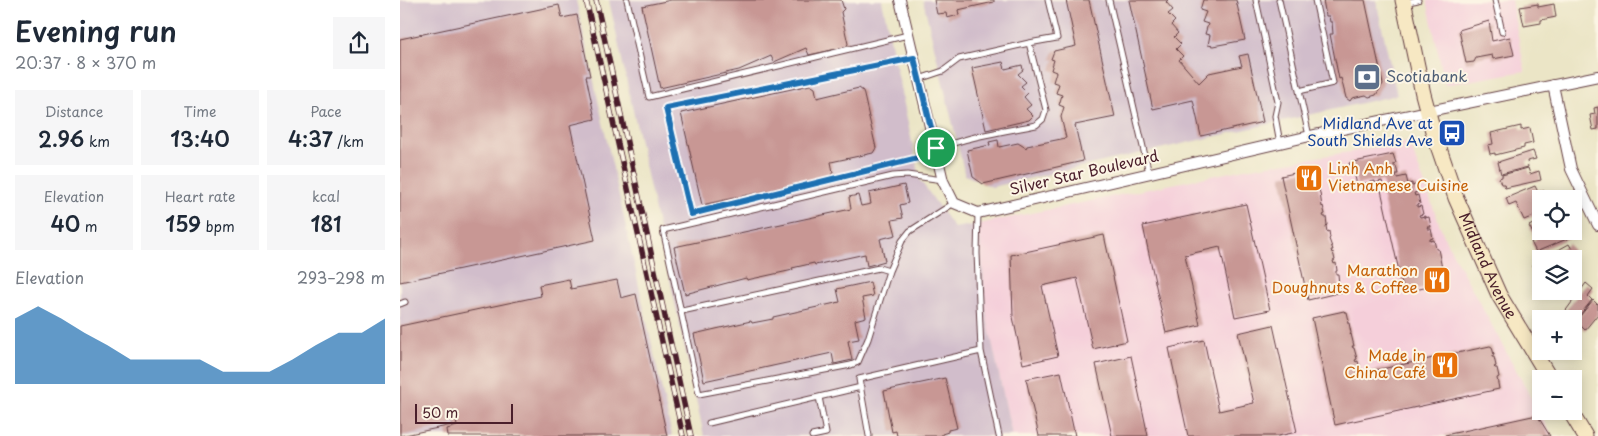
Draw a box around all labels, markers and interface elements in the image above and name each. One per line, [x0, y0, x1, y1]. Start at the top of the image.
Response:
text: Evening run [15, 9, 177, 52]
button: share [333, 17, 385, 69]
text: 20:37 · 8 × 370 m [15, 50, 156, 74]
bank icon: Scotiabank [1352, 62, 1382, 92]
place label: Scotiabank [1386, 64, 1467, 87]
text: Distance [45, 101, 103, 122]
text: Time [183, 101, 217, 122]
text: Pace [310, 101, 342, 122]
place label: Midland Ave at South Shields Ave [1307, 111, 1433, 151]
bus stop icon: Midland Ave at South Shields Ave [1437, 118, 1467, 148]
text: 2.96 [38, 122, 84, 154]
text: 13:40 [170, 122, 230, 154]
text: 4:37 [288, 122, 333, 154]
pin [915, 127, 957, 169]
text: km [84, 131, 110, 152]
text: /km [333, 131, 364, 152]
icon: arrive [922, 134, 950, 162]
street label: Silver Star Boulevard [1007, 143, 1160, 200]
place label: Linh Anh Vietnamese Cuisine [1328, 156, 1469, 196]
restaurant icon: Linh Anh Vietnamese Cuisine [1294, 163, 1324, 193]
text: Elevation [44, 186, 104, 207]
text: Heart rate [165, 186, 235, 207]
text: kcal [312, 186, 340, 207]
map controls [1532, 190, 1582, 420]
button: locate [1532, 190, 1582, 240]
text: 40 [51, 207, 80, 239]
text: 159 [165, 207, 201, 239]
text: 181 [310, 207, 342, 239]
street label: Midland Avenue [1454, 208, 1524, 323]
text: m [80, 216, 97, 237]
text: bpm [201, 216, 235, 237]
button: layers [1532, 250, 1582, 300]
place label: Marathon Doughnuts & Coffee [1272, 258, 1418, 298]
text: Elevation [15, 265, 84, 289]
text: 293–298 m [297, 265, 385, 289]
restaurant icon: Marathon Doughnuts & Coffee [1422, 265, 1452, 295]
button: + [1532, 310, 1582, 360]
place label: Made in China Café [1344, 343, 1426, 383]
restaurant icon: Made in China Café [1430, 350, 1460, 380]
button: − [1532, 370, 1582, 420]
scale bar [415, 401, 512, 424]
text: 50 m [422, 402, 458, 423]

